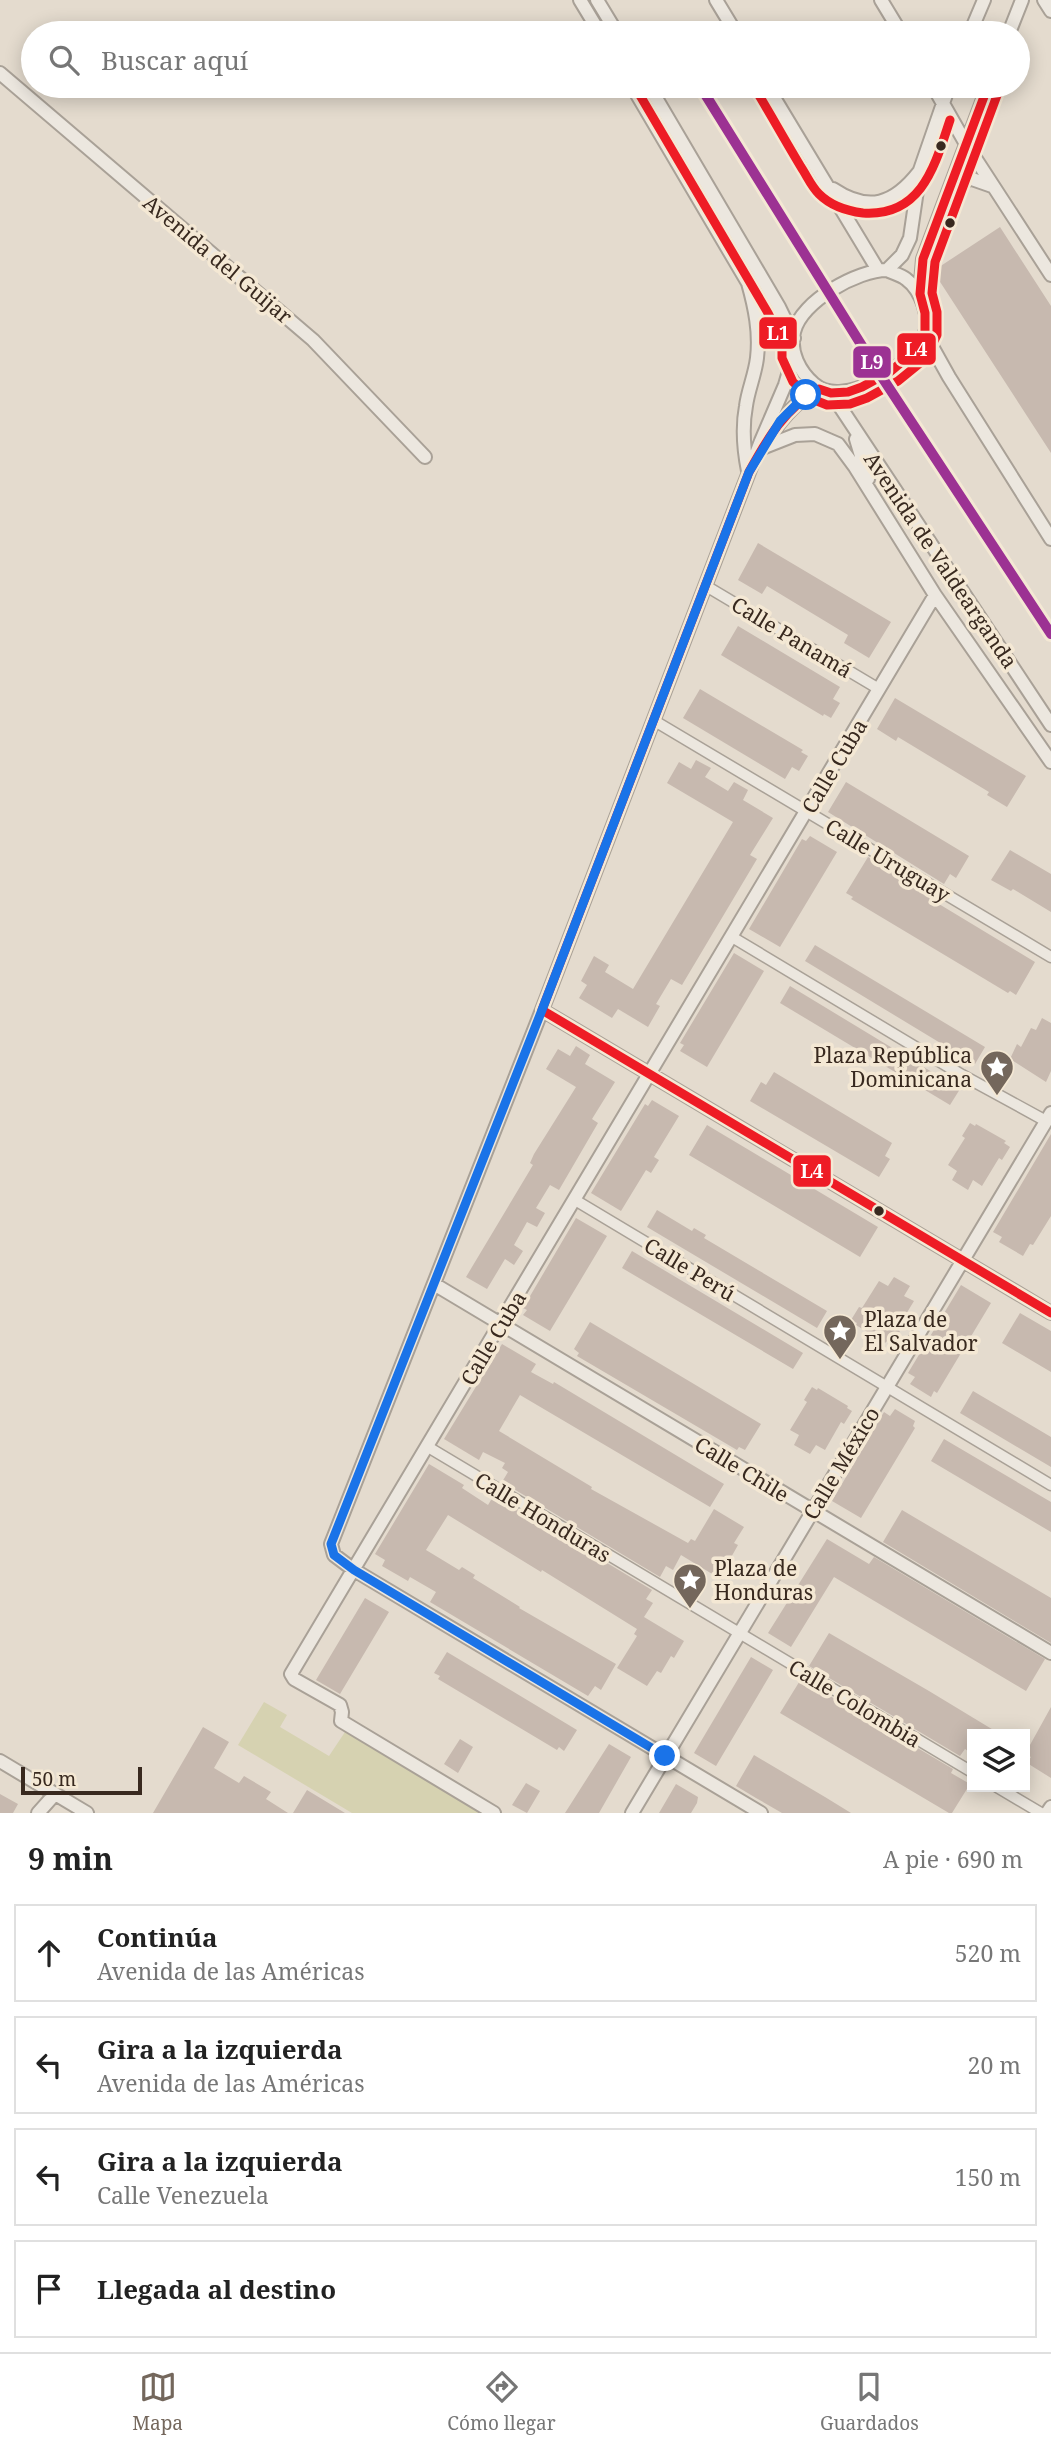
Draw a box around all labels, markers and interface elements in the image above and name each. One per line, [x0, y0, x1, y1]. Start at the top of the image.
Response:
search box [21, 21, 1030, 98]
icon: search [45, 41, 83, 79]
text: Buscar aquí [101, 42, 248, 78]
unlabelled marker [934, 139, 948, 153]
street label: Avenida del Guijar [138, 188, 299, 330]
unlabelled marker [943, 216, 957, 230]
line badge: L1 [758, 316, 798, 350]
text: L1 [766, 320, 790, 346]
line badge: L4 [896, 332, 937, 366]
text: L4 [904, 336, 928, 362]
line badge: L9 [852, 345, 892, 379]
text: L9 [860, 349, 884, 375]
route start [790, 379, 821, 410]
street label: Avenida de Valdearganda [858, 446, 1024, 674]
street label: Calle Panamá [727, 590, 857, 684]
street label: Calle Cuba [795, 714, 873, 818]
street label: Calle Uruguay [821, 812, 956, 908]
place label: Plaza República Dominicana [813, 1041, 972, 1093]
place icon: Plaza República Dominicana [978, 1048, 1016, 1097]
line badge: L4 [792, 1154, 832, 1188]
text: L4 [800, 1158, 824, 1184]
unlabelled marker [872, 1204, 886, 1218]
street label: Calle Perú [639, 1231, 741, 1307]
street label: Calle Cuba [454, 1286, 532, 1390]
place label: Plaza de El Salvador [864, 1305, 978, 1357]
place icon: Plaza de El Salvador [821, 1312, 859, 1361]
street label: Calle México [796, 1401, 886, 1525]
street label: Calle Chile [690, 1430, 794, 1508]
street label: Calle Honduras [470, 1465, 616, 1569]
place label: Plaza de Honduras [714, 1554, 813, 1606]
place icon: Plaza de Honduras [671, 1561, 709, 1610]
street label: Calle Colombia [784, 1653, 926, 1753]
map controls [967, 1729, 1030, 1792]
button: layers [967, 1729, 1030, 1792]
route end [649, 1740, 680, 1771]
scale bar [21, 1764, 142, 1796]
text: 50 m [32, 1766, 76, 1792]
text: 9 min [28, 1838, 113, 1879]
text: A pie · 690 m [883, 1843, 1023, 1875]
text: Continúa [97, 1919, 218, 1955]
icon: ahead [30, 1934, 68, 1972]
text: 520 m [955, 1937, 1021, 1969]
text: Avenida de las Américas [97, 1955, 365, 1987]
text: Gira a la izquierda [97, 2031, 343, 2067]
icon: left [30, 2046, 68, 2084]
text: 20 m [968, 2049, 1021, 2081]
text: Avenida de las Américas [97, 2067, 365, 2099]
text: Gira a la izquierda [97, 2143, 343, 2179]
icon: left [30, 2158, 68, 2196]
text: 150 m [955, 2161, 1021, 2193]
text: Calle Venezuela [97, 2179, 269, 2211]
icon: arrive [30, 2270, 68, 2308]
text: Llegada al destino [97, 2271, 336, 2307]
tab: Mapa [132, 2368, 183, 2436]
tab: Cómo llegar [447, 2368, 556, 2436]
tab: Guardados [820, 2368, 919, 2436]

